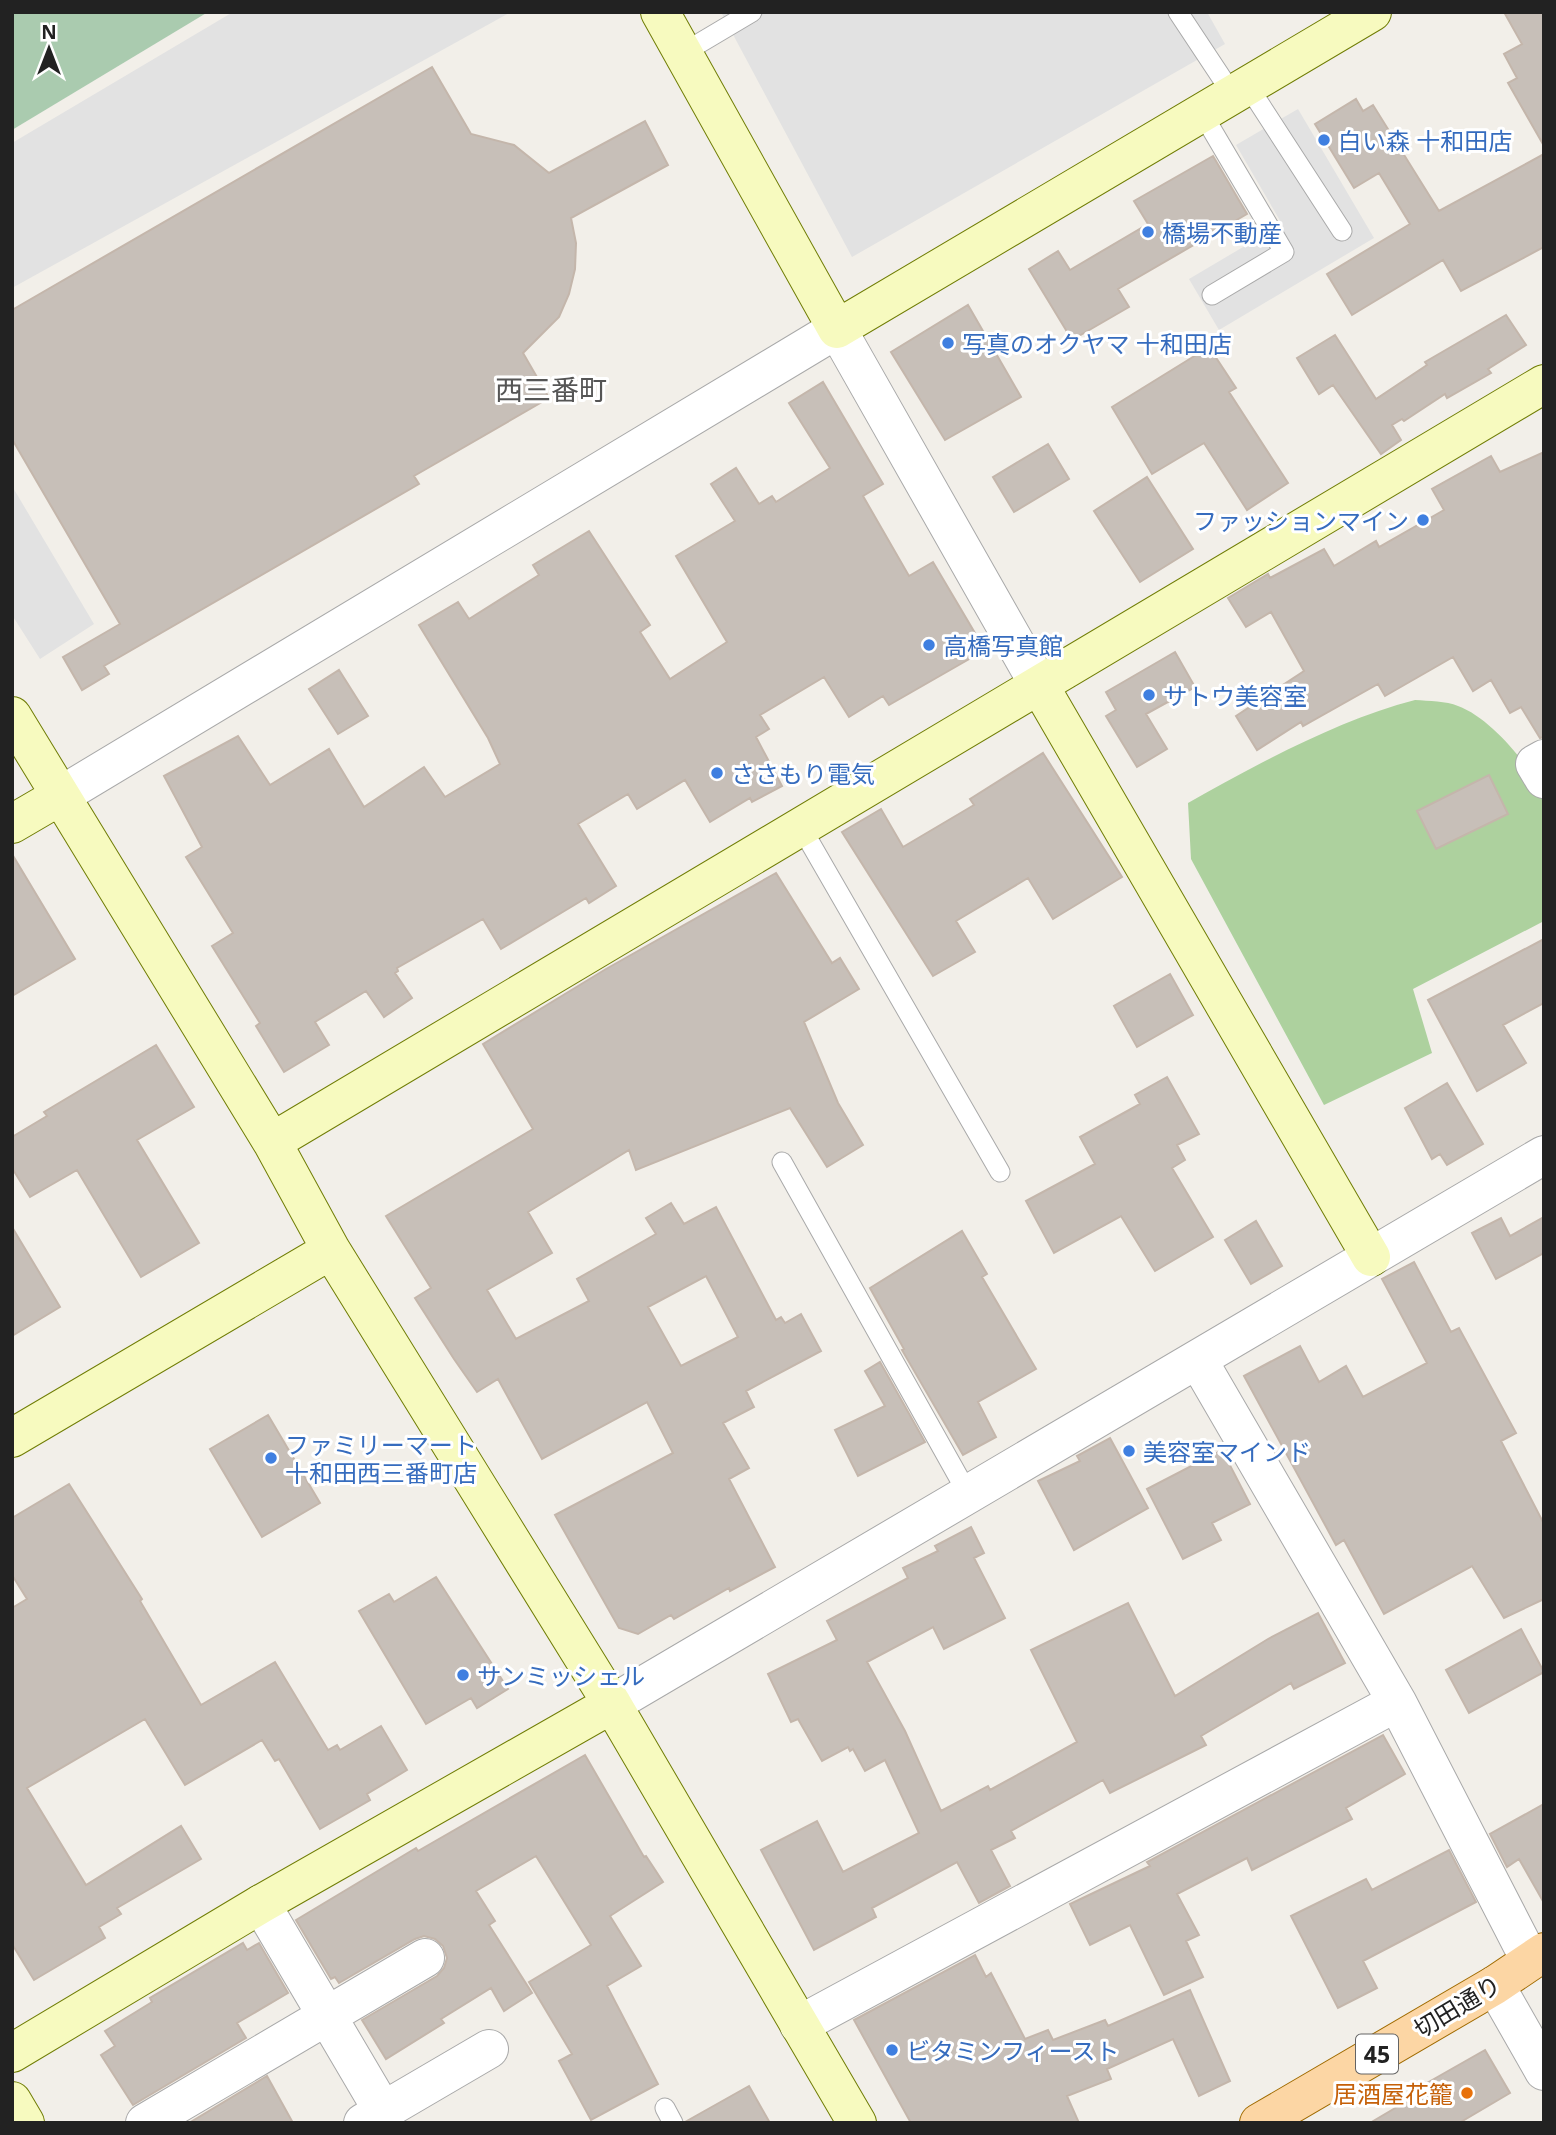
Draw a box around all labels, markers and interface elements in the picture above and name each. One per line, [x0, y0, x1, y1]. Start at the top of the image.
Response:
north arrow [14, 14, 84, 84]
text: N [41, 19, 57, 45]
place label: 白い森 十和田店 [1338, 124, 1512, 157]
marker: 白い森 十和田店 [1316, 132, 1332, 148]
place label: 橋場不動産 [1162, 216, 1282, 249]
marker: 橋場不動産 [1140, 224, 1156, 240]
place label: 写真のオクヤマ 十和田店 [962, 327, 1232, 360]
marker: 写真のオクヤマ 十和田店 [940, 335, 956, 351]
district label: 西三番町 [495, 370, 607, 408]
place label: ファッションマイン [1193, 504, 1409, 537]
marker: ファッションマイン [1415, 512, 1431, 528]
place label: 高橋写真館 [943, 629, 1063, 662]
marker: 高橋写真館 [921, 637, 937, 653]
place label: サトウ美容室 [1163, 679, 1307, 712]
marker: サトウ美容室 [1141, 687, 1157, 703]
place label: ささもり電気 [731, 757, 875, 790]
marker: ささもり電気 [709, 765, 725, 781]
place label: ファミリーマート 十和田西三番町店 [285, 1428, 477, 1489]
place label: 美容室マインド [1143, 1435, 1311, 1468]
marker: 美容室マインド [1121, 1443, 1137, 1459]
marker: ファミリーマート 十和田西三番町店 [263, 1450, 279, 1466]
place label: サンミッシェル [477, 1659, 645, 1692]
marker: サンミッシェル [455, 1667, 471, 1683]
street label: 切田通り [1407, 1967, 1507, 2045]
place label: ビタミンフィースト [906, 2034, 1120, 2067]
road number: 45 [1356, 2035, 1398, 2074]
marker: ビタミンフィースト [884, 2042, 900, 2058]
place label: 居酒屋花籠 [1333, 2077, 1453, 2110]
marker: 居酒屋花籠 [1459, 2085, 1475, 2101]

